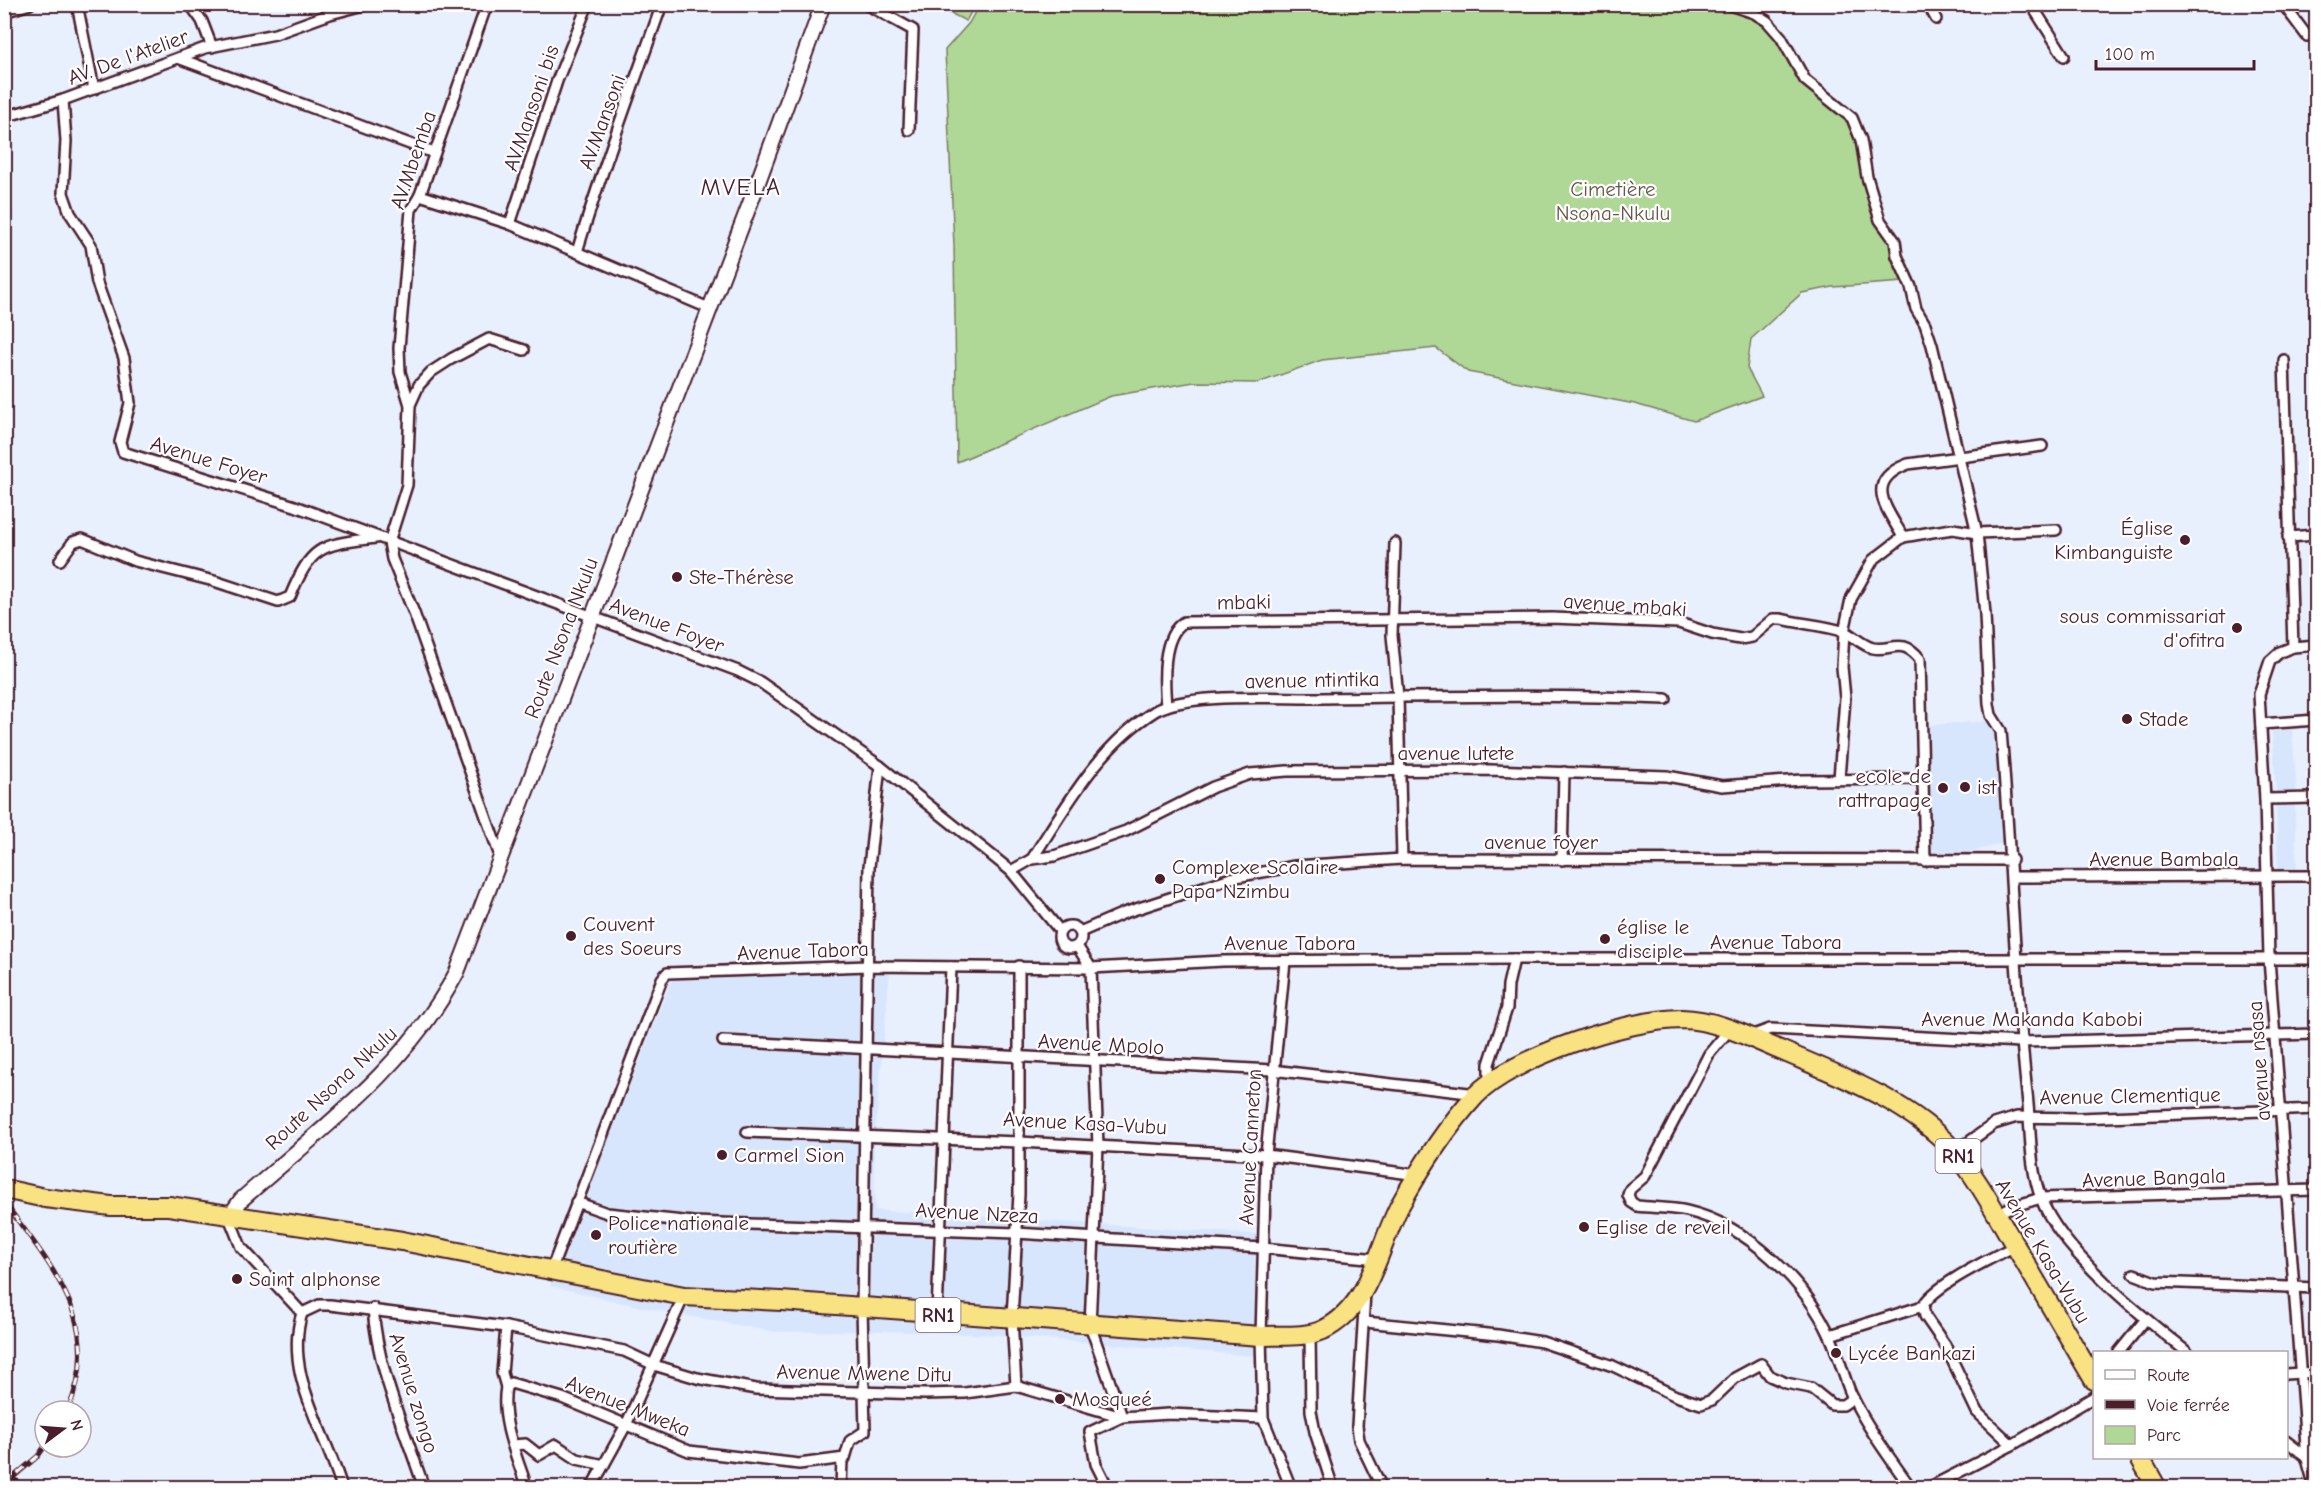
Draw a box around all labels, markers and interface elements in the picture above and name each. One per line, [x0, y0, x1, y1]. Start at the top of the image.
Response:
street label: AV. De l'Atelier [64, 24, 192, 90]
scale bar [2096, 33, 2254, 71]
street label: AV.Mansoni bis [498, 42, 564, 174]
text: 100 m [2105, 44, 2155, 65]
street label: AV.Mansoni [574, 71, 630, 173]
street label: AV.Mbemba [385, 108, 441, 212]
district label: MVELA [701, 173, 781, 201]
park label: Cimetière Nsona-Nkulu [1556, 177, 1670, 225]
street label: Avenue Foyer [148, 431, 271, 489]
place label: Église Kimbanguiste [2054, 516, 2173, 564]
marker: Église Kimbanguiste [2178, 533, 2192, 547]
street label: Route Nsona Nkulu [519, 554, 603, 722]
place label: Ste-Thérèse [689, 565, 794, 589]
marker: Ste-Thérèse [670, 570, 684, 584]
street label: avenue mbaki [1562, 589, 1688, 621]
street label: mbaki [1217, 590, 1271, 614]
street label: Avenue Foyer [606, 592, 728, 658]
place label: sous commissariat d'ofitra [2060, 604, 2226, 652]
marker: sous commissariat d'ofitra [2230, 621, 2244, 635]
street label: avenue ntintika [1244, 667, 1380, 693]
place label: Stade [2139, 707, 2188, 731]
marker: Stade [2120, 712, 2134, 726]
street label: avenue lutete [1398, 741, 1514, 765]
place label: ecole de rattrapage [1838, 764, 1931, 812]
place label: ist [1977, 775, 1998, 799]
marker: ist [1958, 780, 1972, 794]
marker: ecole de rattrapage [1936, 781, 1950, 795]
street label: avenue foyer [1484, 830, 1599, 854]
street label: Avenue Bambala [2089, 847, 2239, 871]
place label: Complexe Scolaire Papa Nzimbu [1172, 855, 1338, 903]
marker: Complexe Scolaire Papa Nzimbu [1153, 872, 1167, 886]
place label: Couvent des Soeurs [583, 912, 681, 960]
place label: église le disciple [1617, 915, 1689, 963]
marker: Couvent des Soeurs [564, 929, 578, 943]
street label: Avenue Tabora [1710, 930, 1842, 954]
street label: Avenue Tabora [1224, 931, 1356, 955]
marker: église le disciple [1598, 932, 1612, 946]
street label: Avenue Tabora [737, 937, 869, 965]
street label: avenue nsasa [2243, 1000, 2275, 1122]
street label: Avenue Makanda Kabobi [1921, 1007, 2143, 1031]
street label: Route Nsona Nkulu [261, 1021, 401, 1155]
street label: Avenue Mpolo [1037, 1029, 1165, 1059]
street label: Avenue Canneton [1234, 1068, 1266, 1226]
street label: Avenue Clementique [2039, 1082, 2221, 1110]
street label: Avenue Kasa-Vubu [1003, 1107, 1167, 1139]
road number: RN1 [1936, 1139, 1980, 1173]
place label: Carmel Sion [734, 1143, 845, 1167]
marker: Carmel Sion [715, 1148, 729, 1162]
street label: Avenue Bangala [2082, 1163, 2226, 1193]
street label: Avenue Kasa-Vubu [1990, 1175, 2096, 1327]
street label: Avenue Nzeza [915, 1198, 1039, 1228]
place label: Police nationale routière [608, 1211, 749, 1259]
place label: Eglise de reveil [1596, 1215, 1731, 1239]
marker: Eglise de reveil [1577, 1220, 1591, 1234]
marker: Police nationale routière [589, 1228, 603, 1242]
place label: Saint alphonse [249, 1267, 381, 1291]
marker: Saint alphonse [230, 1272, 244, 1286]
road number: RN1 [916, 1298, 960, 1332]
street label: Avenue zongo [384, 1330, 444, 1456]
place label: Lycée Bankazi [1848, 1341, 1976, 1365]
marker: Lycée Bankazi [1829, 1346, 1843, 1360]
legend [2093, 1351, 2288, 1459]
street label: Avenue Mwene Ditu [776, 1359, 952, 1387]
text: Route [2147, 1365, 2190, 1386]
street label: Avenue Mweka [562, 1370, 694, 1442]
place label: Mosqueé [1072, 1387, 1152, 1411]
marker: Mosqueé [1053, 1392, 1067, 1406]
text: Voie ferrée [2147, 1395, 2230, 1416]
north arrow [33, 1399, 93, 1459]
text: N [66, 1418, 87, 1433]
text: Parc [2147, 1425, 2181, 1446]

